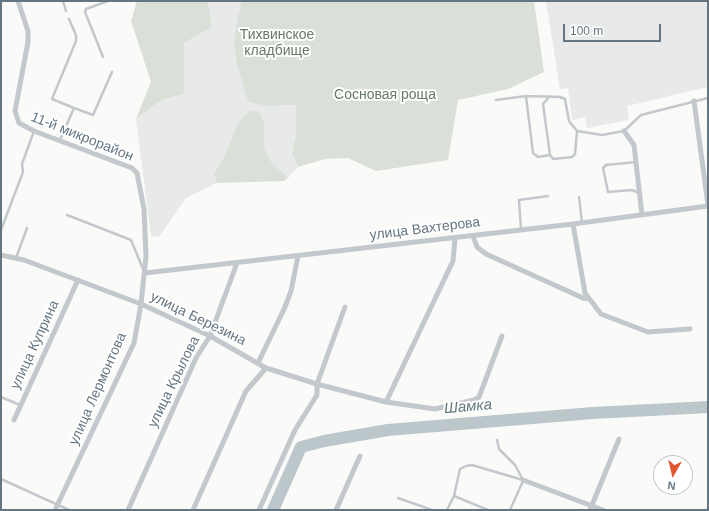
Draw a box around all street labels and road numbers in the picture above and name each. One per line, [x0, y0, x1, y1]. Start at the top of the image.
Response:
street label: 11-й микрорайон [28, 109, 136, 165]
street label: улица Вахтерова [369, 214, 481, 244]
street label: улица Березина [147, 289, 249, 349]
street label: улица Куприна [7, 298, 63, 392]
street label: улица Лермонтова [66, 330, 130, 448]
street label: улица Крылова [145, 334, 203, 430]

